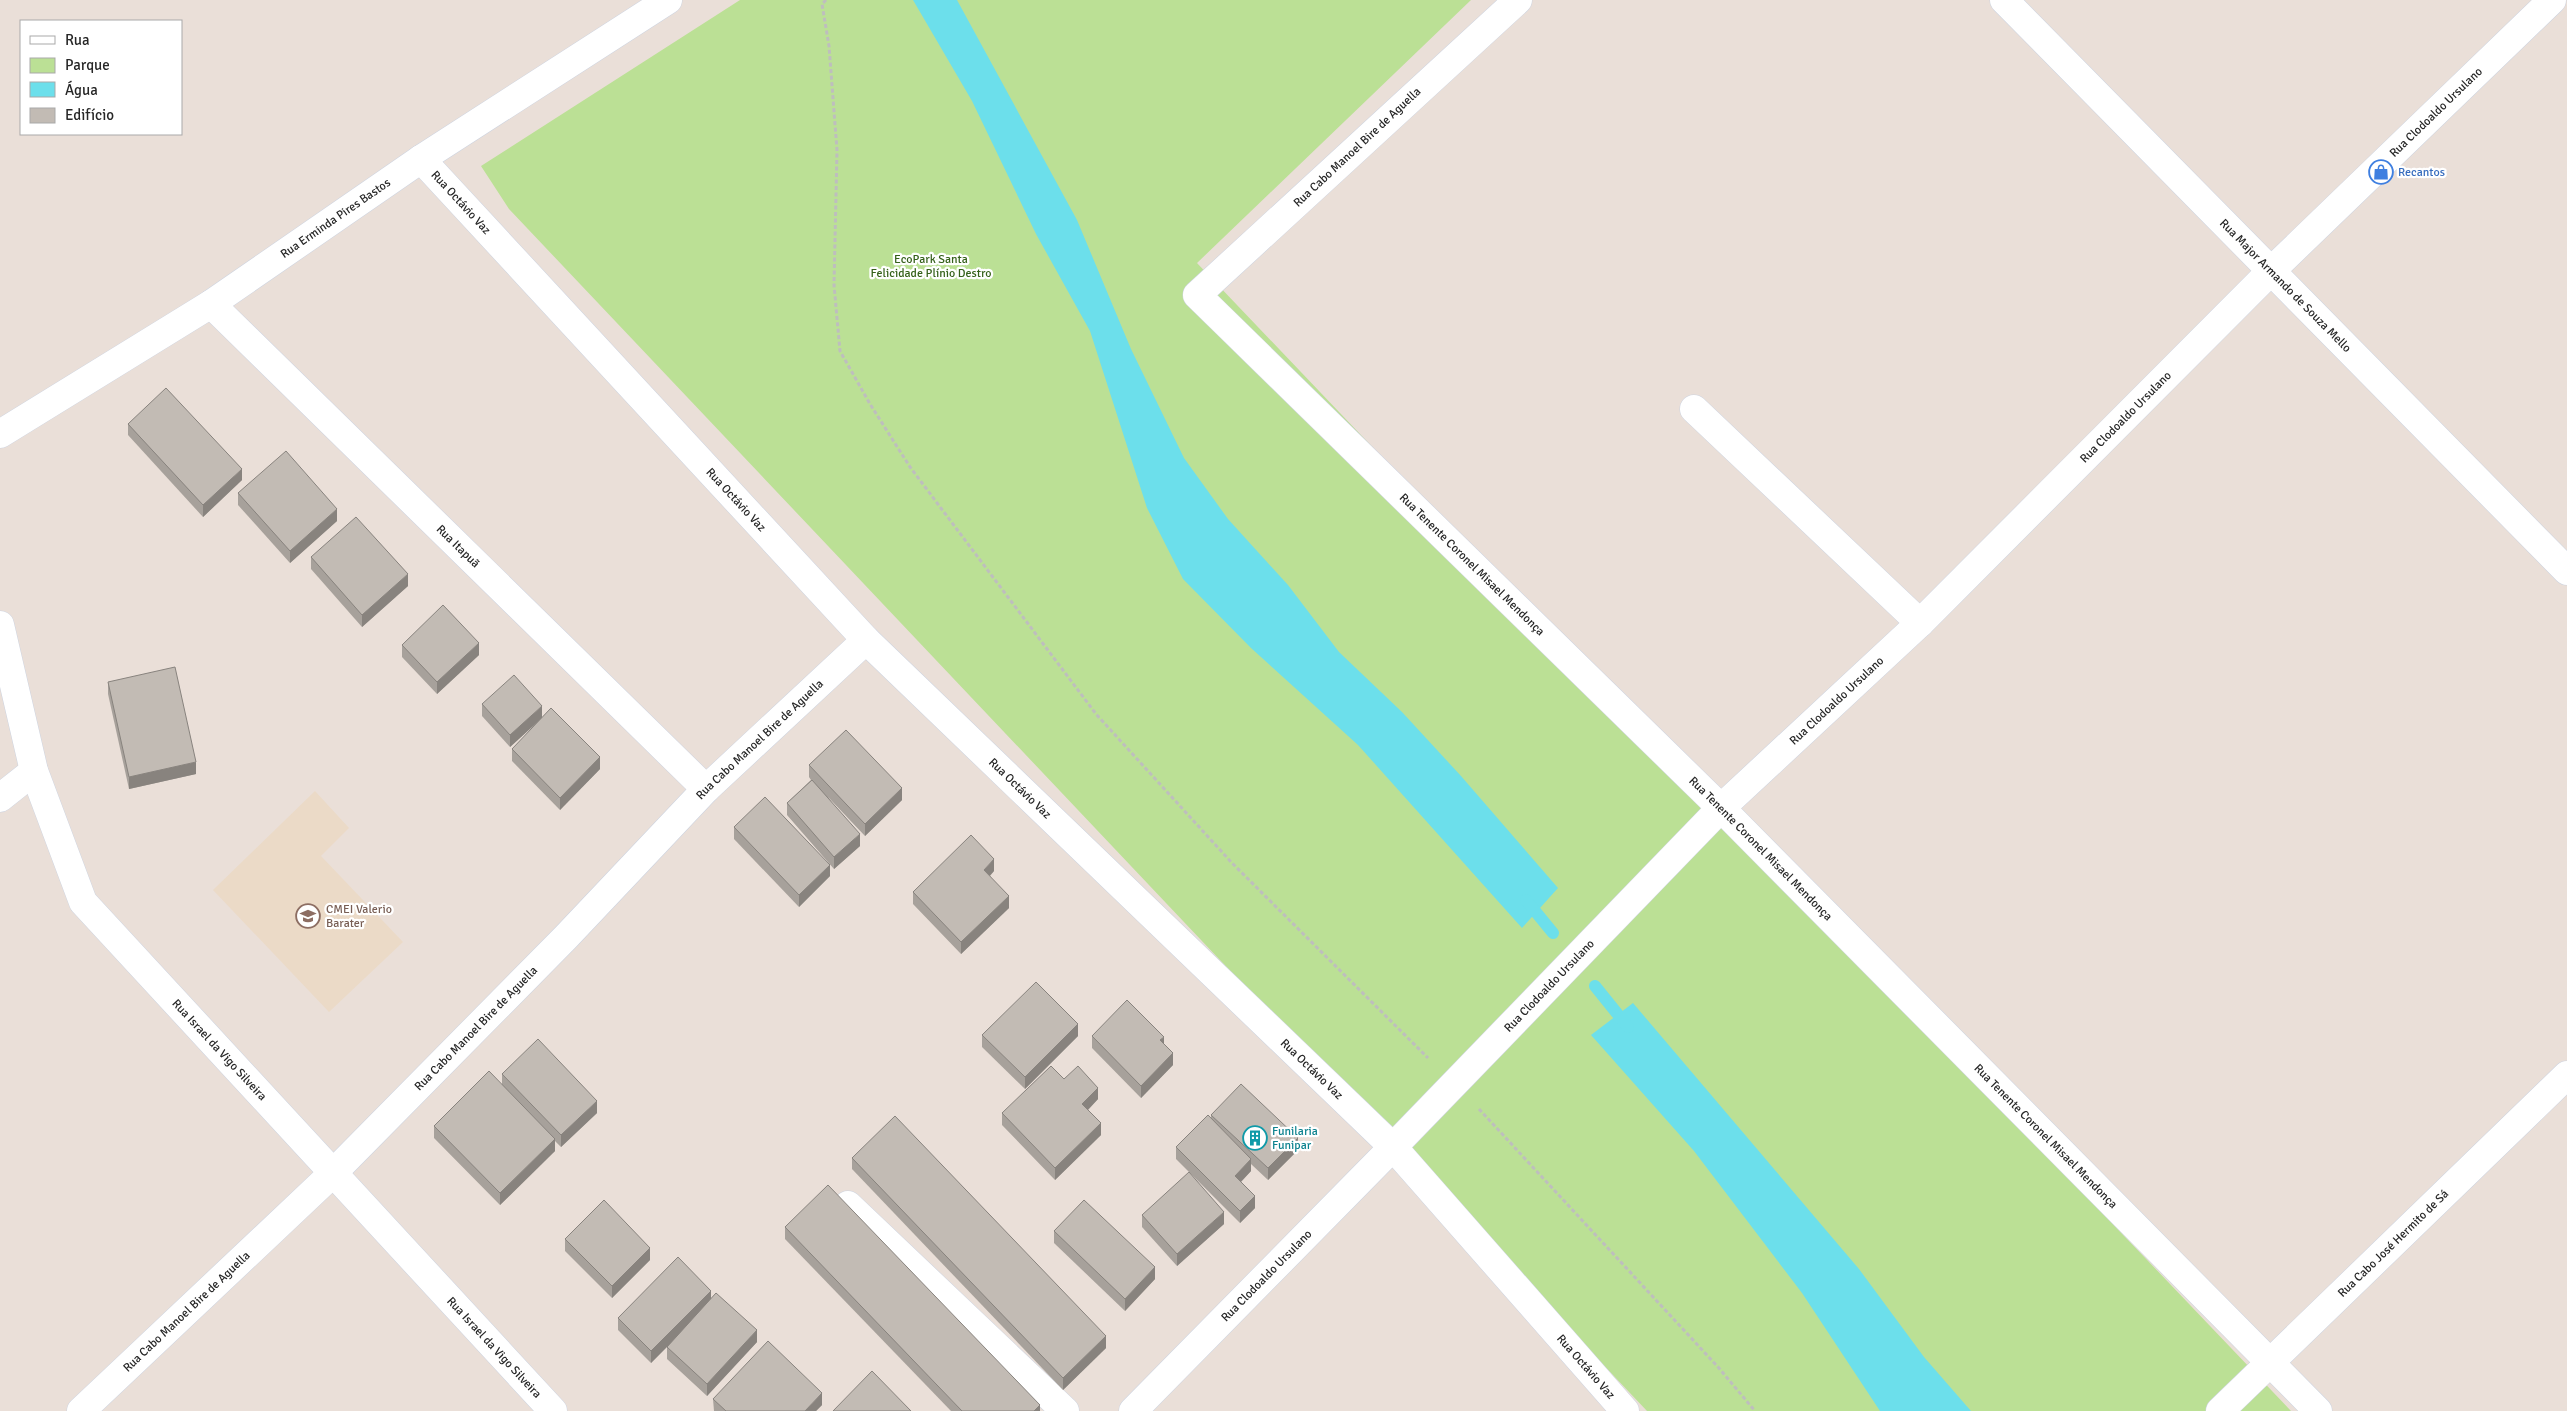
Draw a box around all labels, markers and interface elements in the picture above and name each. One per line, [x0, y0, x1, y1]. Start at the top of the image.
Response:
legend [20, 20, 182, 135]
text: Rua [65, 31, 90, 49]
text: Parque [65, 56, 110, 74]
street label: Rua Clodoaldo Ursulano [2387, 64, 2486, 161]
text: Água [65, 80, 98, 99]
street label: Rua Cabo Manoel Bire de Aguella [1290, 84, 1424, 210]
text: Edifício [65, 106, 114, 124]
shop icon: Recantos [2368, 159, 2394, 185]
place label: Recantos [2398, 165, 2445, 180]
street label: Rua Octávio Vaz [428, 168, 494, 238]
street label: Rua Erminda Pires Bastos [278, 175, 394, 262]
street label: Rua Major Armando de Souza Mello [2216, 216, 2354, 356]
park label: EcoPark Santa Felicidade Plínio Destro [871, 252, 991, 281]
street label: Rua Clodoaldo Ursulano [2077, 368, 2175, 466]
street label: Rua Octávio Vaz [703, 465, 769, 535]
street label: Rua Tenente Coronel Misael Mendonça [1396, 490, 1548, 639]
street label: Rua Itapuã [433, 522, 483, 571]
street label: Rua Clodoaldo Ursulano [1787, 653, 1887, 748]
street label: Rua Cabo Manoel Bire de Aguella [693, 676, 827, 803]
street label: Rua Octávio Vaz [985, 755, 1054, 822]
street label: Rua Tenente Coronel Misael Mendonça [1685, 774, 1835, 924]
place label: CMEI Valerio Barater [326, 902, 392, 931]
school or university icon: CMEI Valerio Barater [295, 903, 321, 929]
street label: Rua Clodoaldo Ursulano [1501, 936, 1598, 1036]
street label: Rua Cabo Manoel Bire de Aguella [411, 963, 541, 1094]
street label: Rua Israel da Vigo Silveira [169, 996, 270, 1104]
street label: Rua Octávio Vaz [1277, 1036, 1346, 1103]
street label: Rua Tenente Coronel Misael Mendonça [1971, 1061, 2120, 1212]
place label: Funilaria Funipar [1272, 1124, 1318, 1153]
building icon: Funilaria Funipar [1242, 1125, 1268, 1151]
street label: Rua Cabo José Hermito de Sá [2335, 1187, 2452, 1301]
street label: Rua Clodoaldo Ursulano [1218, 1227, 1315, 1325]
street label: Rua Cabo Manoel Bire de Aguella [120, 1248, 253, 1375]
street label: Rua Israel da Vigo Silveira [443, 1294, 544, 1402]
street label: Rua Octávio Vaz [1553, 1332, 1618, 1402]

